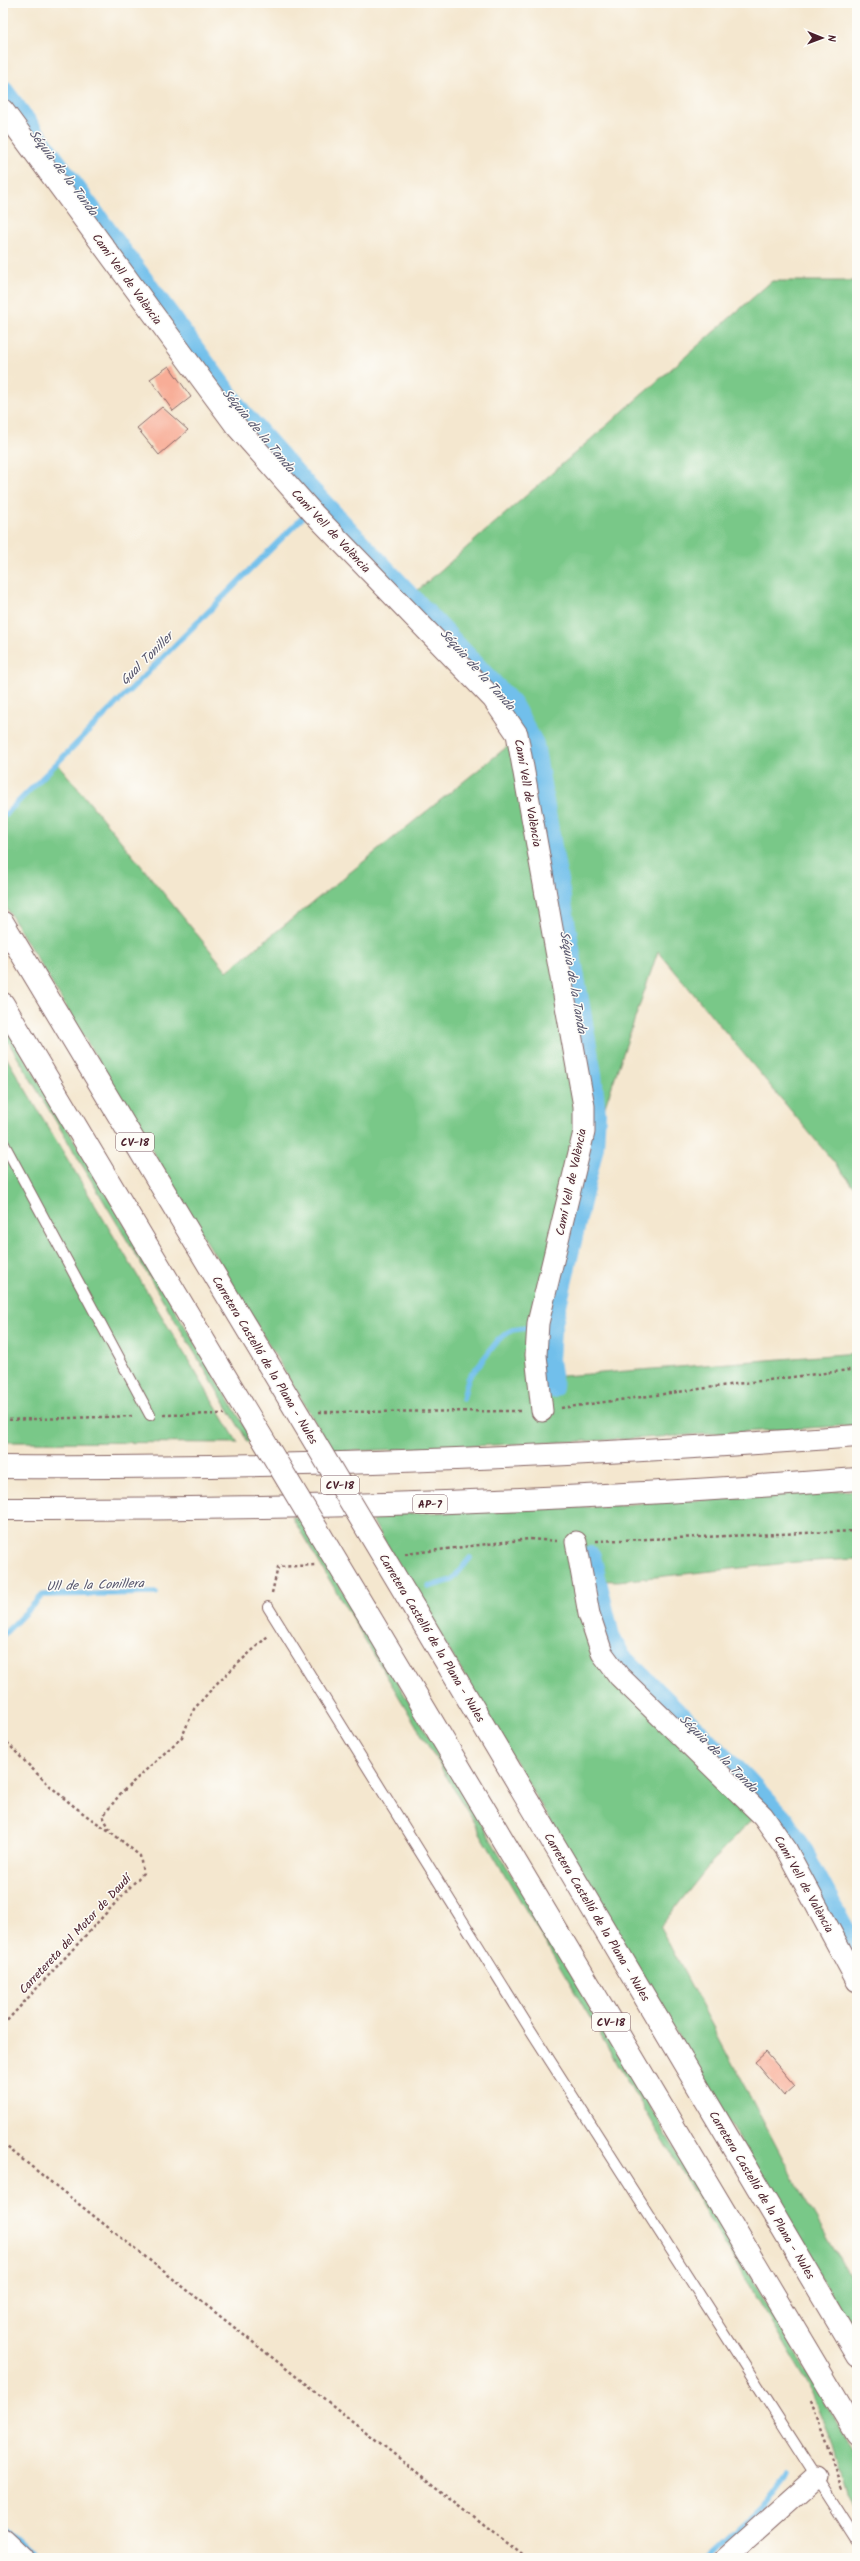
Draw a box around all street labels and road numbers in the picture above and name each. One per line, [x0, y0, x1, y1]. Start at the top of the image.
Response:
street label: Camí Vell de València [87, 230, 167, 329]
street label: Camí Vell de València [286, 485, 375, 578]
street label: Camí Vell de València [509, 738, 546, 849]
street label: Camí Vell de València [551, 1126, 592, 1237]
road number: CV-18 [116, 1133, 154, 1151]
street label: Carretera Castelló de la Plana - Nules [207, 1272, 323, 1448]
road number: CV-18 [321, 1476, 359, 1494]
road number: AP-7 [413, 1495, 447, 1513]
street label: Carretera Castelló de la Plana - Nules [374, 1550, 490, 1726]
street label: Carretera Castelló de la Plana - Nules [539, 1829, 655, 2005]
street label: Camí Vell de València [769, 1832, 839, 1937]
street label: Carretereta del Motor de Daudí [15, 1869, 138, 1999]
road number: CV-18 [592, 2013, 630, 2031]
street label: Carretera Castelló de la Plana - Nules [704, 2107, 820, 2283]

